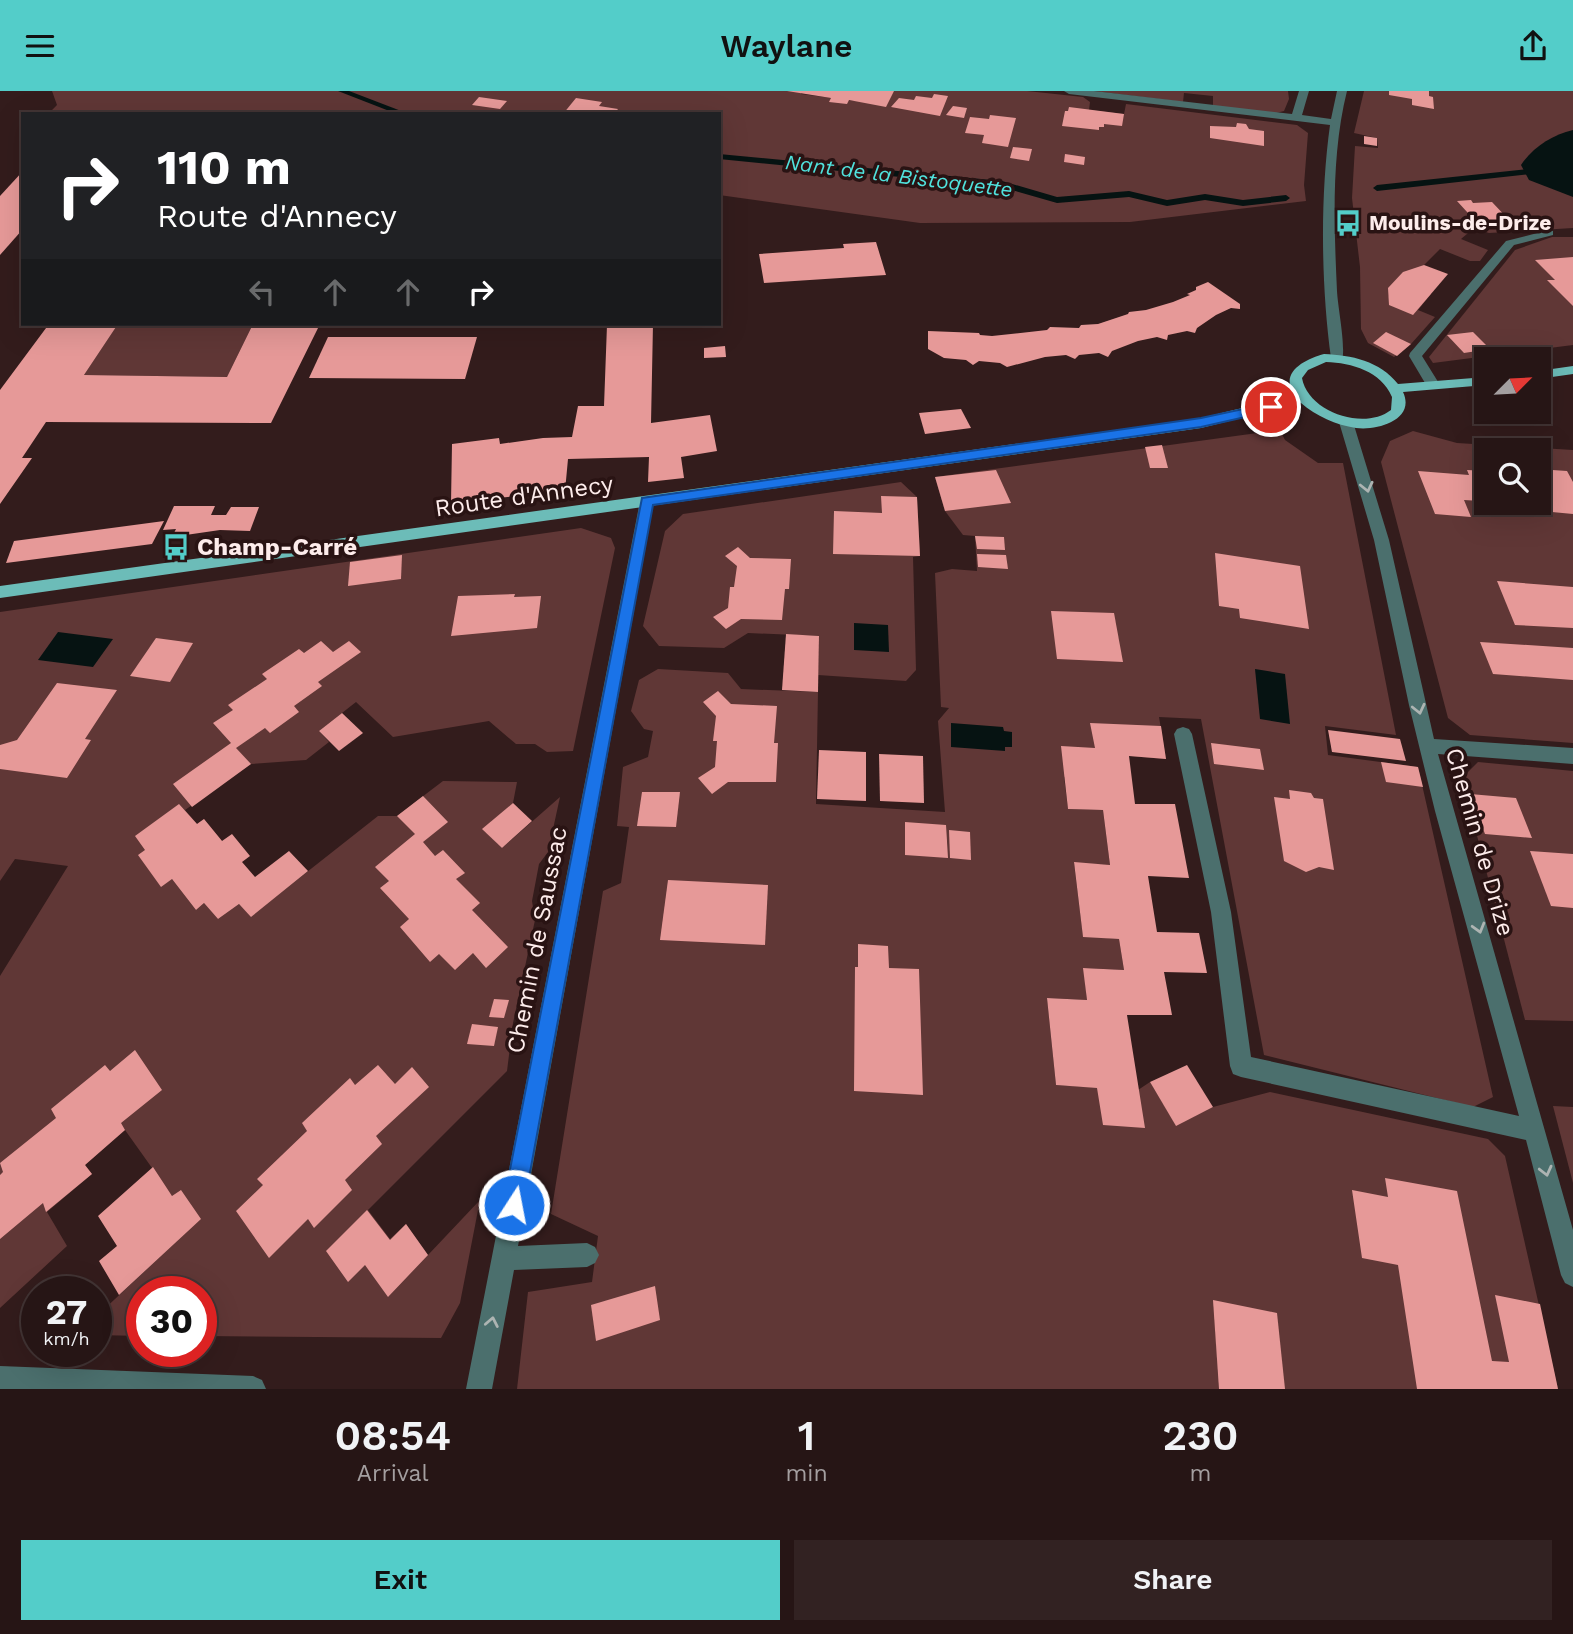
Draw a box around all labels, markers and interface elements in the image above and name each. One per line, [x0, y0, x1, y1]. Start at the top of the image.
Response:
icon: menu [21, 27, 59, 65]
text: Waylane [720, 27, 853, 65]
icon: share [1514, 27, 1552, 65]
text: 110 m [157, 138, 291, 196]
icon: right [42, 140, 133, 231]
water label: Nant de la Bistoquette [784, 149, 1014, 202]
text: Route d'Annecy [157, 197, 397, 235]
bus stop icon: Moulins-de-Drize [1333, 208, 1363, 238]
place label: Moulins-de-Drize [1369, 210, 1551, 235]
icon: left [243, 273, 281, 311]
icon: ahead [316, 273, 354, 311]
icon: ahead [389, 273, 427, 311]
icon: right [462, 273, 500, 311]
north arrow [1474, 347, 1550, 423]
map controls [1474, 347, 1551, 515]
pin [1241, 377, 1301, 437]
icon: arrive [1252, 388, 1290, 426]
button: search [1474, 438, 1551, 515]
street label: Route d'Annecy [433, 470, 616, 522]
one-way arrow [1359, 481, 1373, 493]
bus stop icon: Champ-Carré [161, 532, 191, 562]
place label: Champ-Carré [197, 533, 357, 561]
one-way arrow [1411, 702, 1425, 714]
street label: Chemin de Drize [1440, 745, 1520, 939]
street label: Chemin de Saussac [501, 824, 573, 1056]
one-way arrow [1471, 922, 1485, 934]
one-way arrow [1538, 1165, 1552, 1177]
position arrow [477, 1168, 551, 1242]
speed limit sign: 30 [126, 1276, 217, 1367]
text: 27 [46, 1291, 87, 1333]
one-way arrow [484, 1316, 499, 1328]
text: km/h [43, 1328, 90, 1349]
text: 08:54 [334, 1411, 451, 1460]
text: 1 [798, 1411, 815, 1460]
text: 230 [1162, 1411, 1238, 1460]
text: Arrival [357, 1460, 429, 1487]
text: min [785, 1460, 828, 1487]
text: m [1189, 1460, 1211, 1487]
button: Exit [21, 1540, 780, 1620]
button: Share [794, 1540, 1552, 1620]

